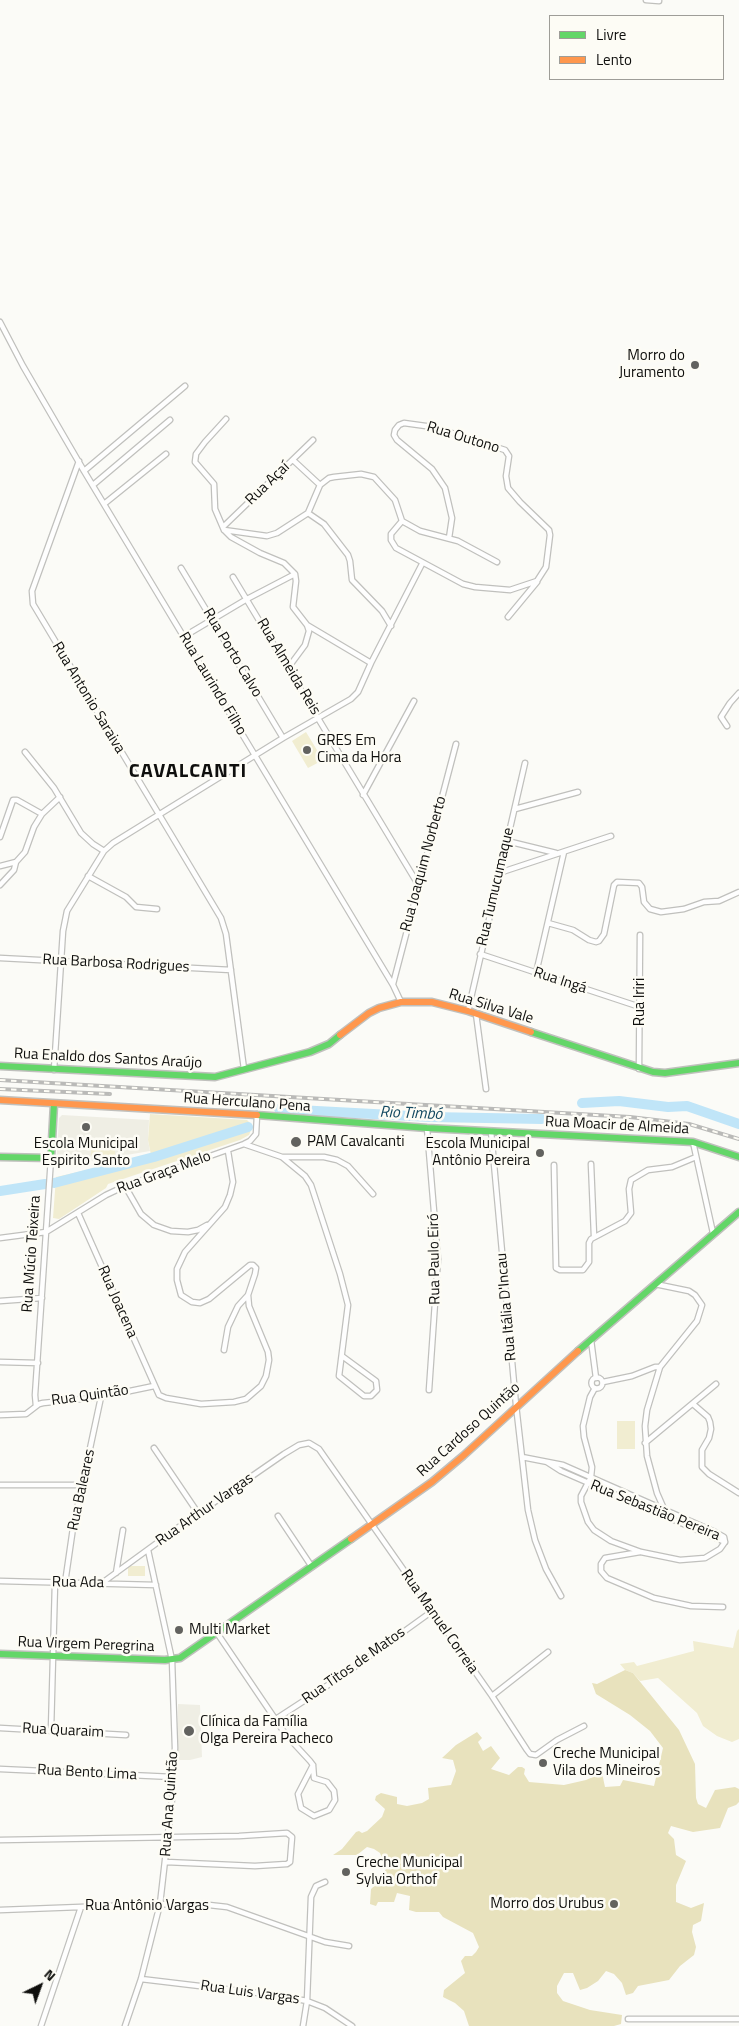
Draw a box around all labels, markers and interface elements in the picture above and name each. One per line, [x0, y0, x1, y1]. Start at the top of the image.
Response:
legend [549, 15, 724, 80]
text: Livre [596, 23, 626, 46]
text: Lento [596, 48, 632, 71]
place label: Morro do Juramento [619, 347, 685, 382]
marker: Morro do Juramento [689, 359, 701, 371]
street label: Rua Outono [425, 418, 501, 458]
street label: Rua Açaí [242, 459, 294, 509]
street label: Rua Porto Calvo [198, 605, 266, 701]
street label: Rua Almeida Reis [252, 615, 324, 719]
street label: Rua Laurindo Filho [174, 629, 250, 739]
street label: Rua Antonio Saraiva [48, 639, 128, 757]
place label: GRES Em Cima da Hora [317, 732, 401, 767]
marker: GRES Em Cima da Hora [301, 744, 313, 756]
district label: CAVALCANTI [128, 760, 248, 784]
street label: Rua Joaquim Norberto [397, 794, 451, 934]
street label: Rua Tumucumaque [474, 826, 518, 948]
street label: Rua Barbosa Rodrigues [42, 951, 190, 977]
street label: Rua Ingá [531, 964, 589, 998]
street label: Rua Iriri [631, 978, 649, 1026]
street label: Rua Silva Vale [446, 986, 536, 1028]
street label: Rua Enaldo dos Santos Araújo [13, 1045, 203, 1073]
street label: Rua Herculano Pena [183, 1090, 311, 1116]
water label: Rio Timbó [379, 1103, 443, 1125]
street label: Rua Moacir de Almeida [544, 1113, 690, 1139]
marker: Escola Municipal Espirito Santo [80, 1121, 92, 1133]
place label: PAM Cavalcanti [307, 1133, 405, 1151]
place label: Escola Municipal Espirito Santo [34, 1135, 138, 1170]
marker: PAM Cavalcanti [289, 1135, 303, 1149]
place label: Escola Municipal Antônio Pereira [425, 1135, 530, 1170]
marker: Escola Municipal Antônio Pereira [534, 1147, 546, 1159]
street label: Rua Graça Melo [115, 1148, 213, 1198]
street label: Rua Múcio Teixeira [19, 1195, 45, 1313]
street label: Rua Paulo Eiró [425, 1213, 445, 1305]
street label: Rua Itália D'Incau [493, 1252, 521, 1362]
street label: Rua Joacena [93, 1263, 141, 1341]
street label: Rua Cardoso Quintão [414, 1379, 524, 1481]
street label: Rua Quintão [50, 1382, 130, 1410]
street label: Rua Baleares [65, 1448, 99, 1532]
street label: Rua Arthur Vargas [153, 1470, 257, 1550]
street label: Rua Sebastião Pereira [587, 1477, 723, 1545]
street label: Rua Manuel Correia [396, 1566, 482, 1678]
street label: Rua Ada [52, 1574, 104, 1592]
place label: Multi Market [189, 1621, 270, 1639]
marker: Multi Market [173, 1624, 185, 1636]
street label: Rua Titos de Matos [299, 1624, 409, 1708]
street label: Rua Virgem Peregrina [17, 1634, 155, 1656]
place label: Clínica da Família Olga Pereira Pacheco [200, 1713, 333, 1748]
street label: Rua Quaraim [22, 1720, 104, 1742]
marker: Clínica da Família Olga Pereira Pacheco [182, 1724, 196, 1738]
place label: Creche Municipal Vila dos Mineiros [553, 1745, 660, 1780]
street label: Rua Ana Quintão [157, 1751, 183, 1857]
marker: Creche Municipal Vila dos Mineiros [537, 1757, 549, 1769]
street label: Rua Bento Lima [37, 1761, 137, 1785]
place label: Creche Municipal Sylvia Orthof [356, 1854, 463, 1889]
marker: Creche Municipal Sylvia Orthof [340, 1866, 352, 1878]
place label: Morro dos Urubus [490, 1895, 604, 1913]
street label: Rua Antônio Vargas [85, 1897, 209, 1915]
marker: Morro dos Urubus [608, 1898, 620, 1910]
north arrow [15, 1961, 65, 2011]
text: N [40, 1963, 61, 1986]
street label: Rua Luis Vargas [199, 1977, 301, 2009]

